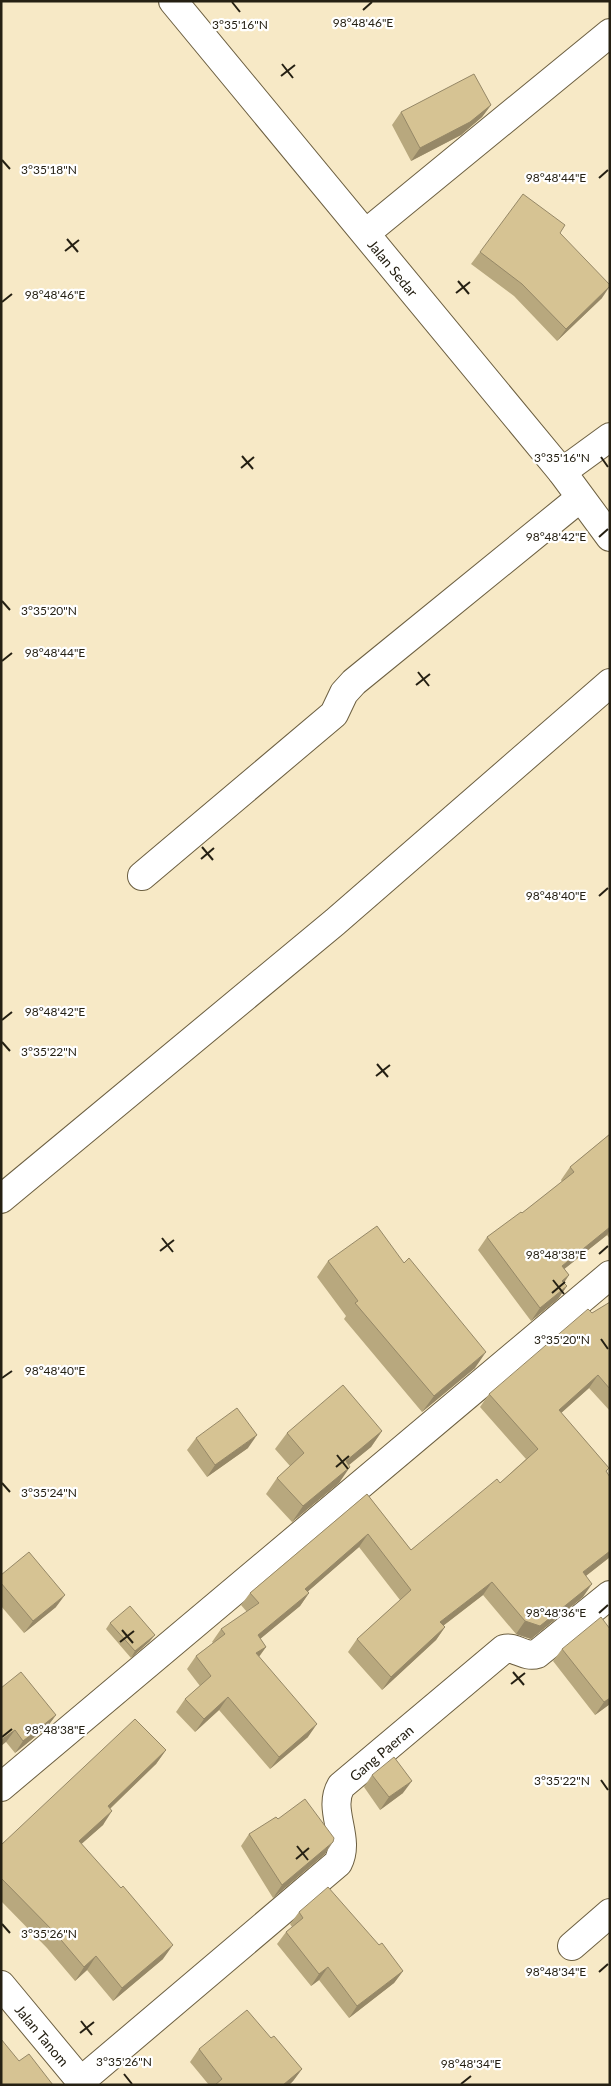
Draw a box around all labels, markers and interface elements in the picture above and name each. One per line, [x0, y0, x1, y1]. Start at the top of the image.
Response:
text: 98°48'46"E [333, 15, 393, 30]
text: 3°35'16"N [212, 17, 268, 32]
text: 3°35'18"N [21, 162, 77, 177]
text: 98°48'44"E [526, 170, 586, 185]
street label: Jalan Sedar [365, 236, 422, 300]
text: 98°48'46"E [25, 287, 85, 302]
text: 3°35'16"N [534, 450, 590, 465]
text: 98°48'42"E [526, 529, 586, 544]
text: 3°35'20"N [21, 603, 77, 618]
text: 98°48'44"E [25, 645, 85, 660]
text: 98°48'40"E [526, 888, 586, 903]
text: 98°48'42"E [25, 1004, 85, 1019]
text: 3°35'22"N [21, 1044, 77, 1059]
text: 98°48'38"E [526, 1247, 586, 1262]
text: 3°35'20"N [534, 1332, 590, 1347]
text: 98°48'40"E [25, 1363, 85, 1378]
text: 3°35'24"N [21, 1485, 77, 1500]
text: 98°48'36"E [526, 1605, 586, 1620]
street label: Gang Paeran [346, 1721, 416, 1784]
text: 98°48'38"E [25, 1722, 85, 1737]
text: 3°35'22"N [534, 1773, 590, 1788]
text: 3°35'26"N [21, 1926, 77, 1941]
text: 98°48'34"E [526, 1964, 586, 1979]
street label: Jalan Tanom [12, 2001, 73, 2069]
text: 3°35'26"N [96, 2054, 152, 2069]
text: 98°48'34"E [441, 2056, 501, 2071]

